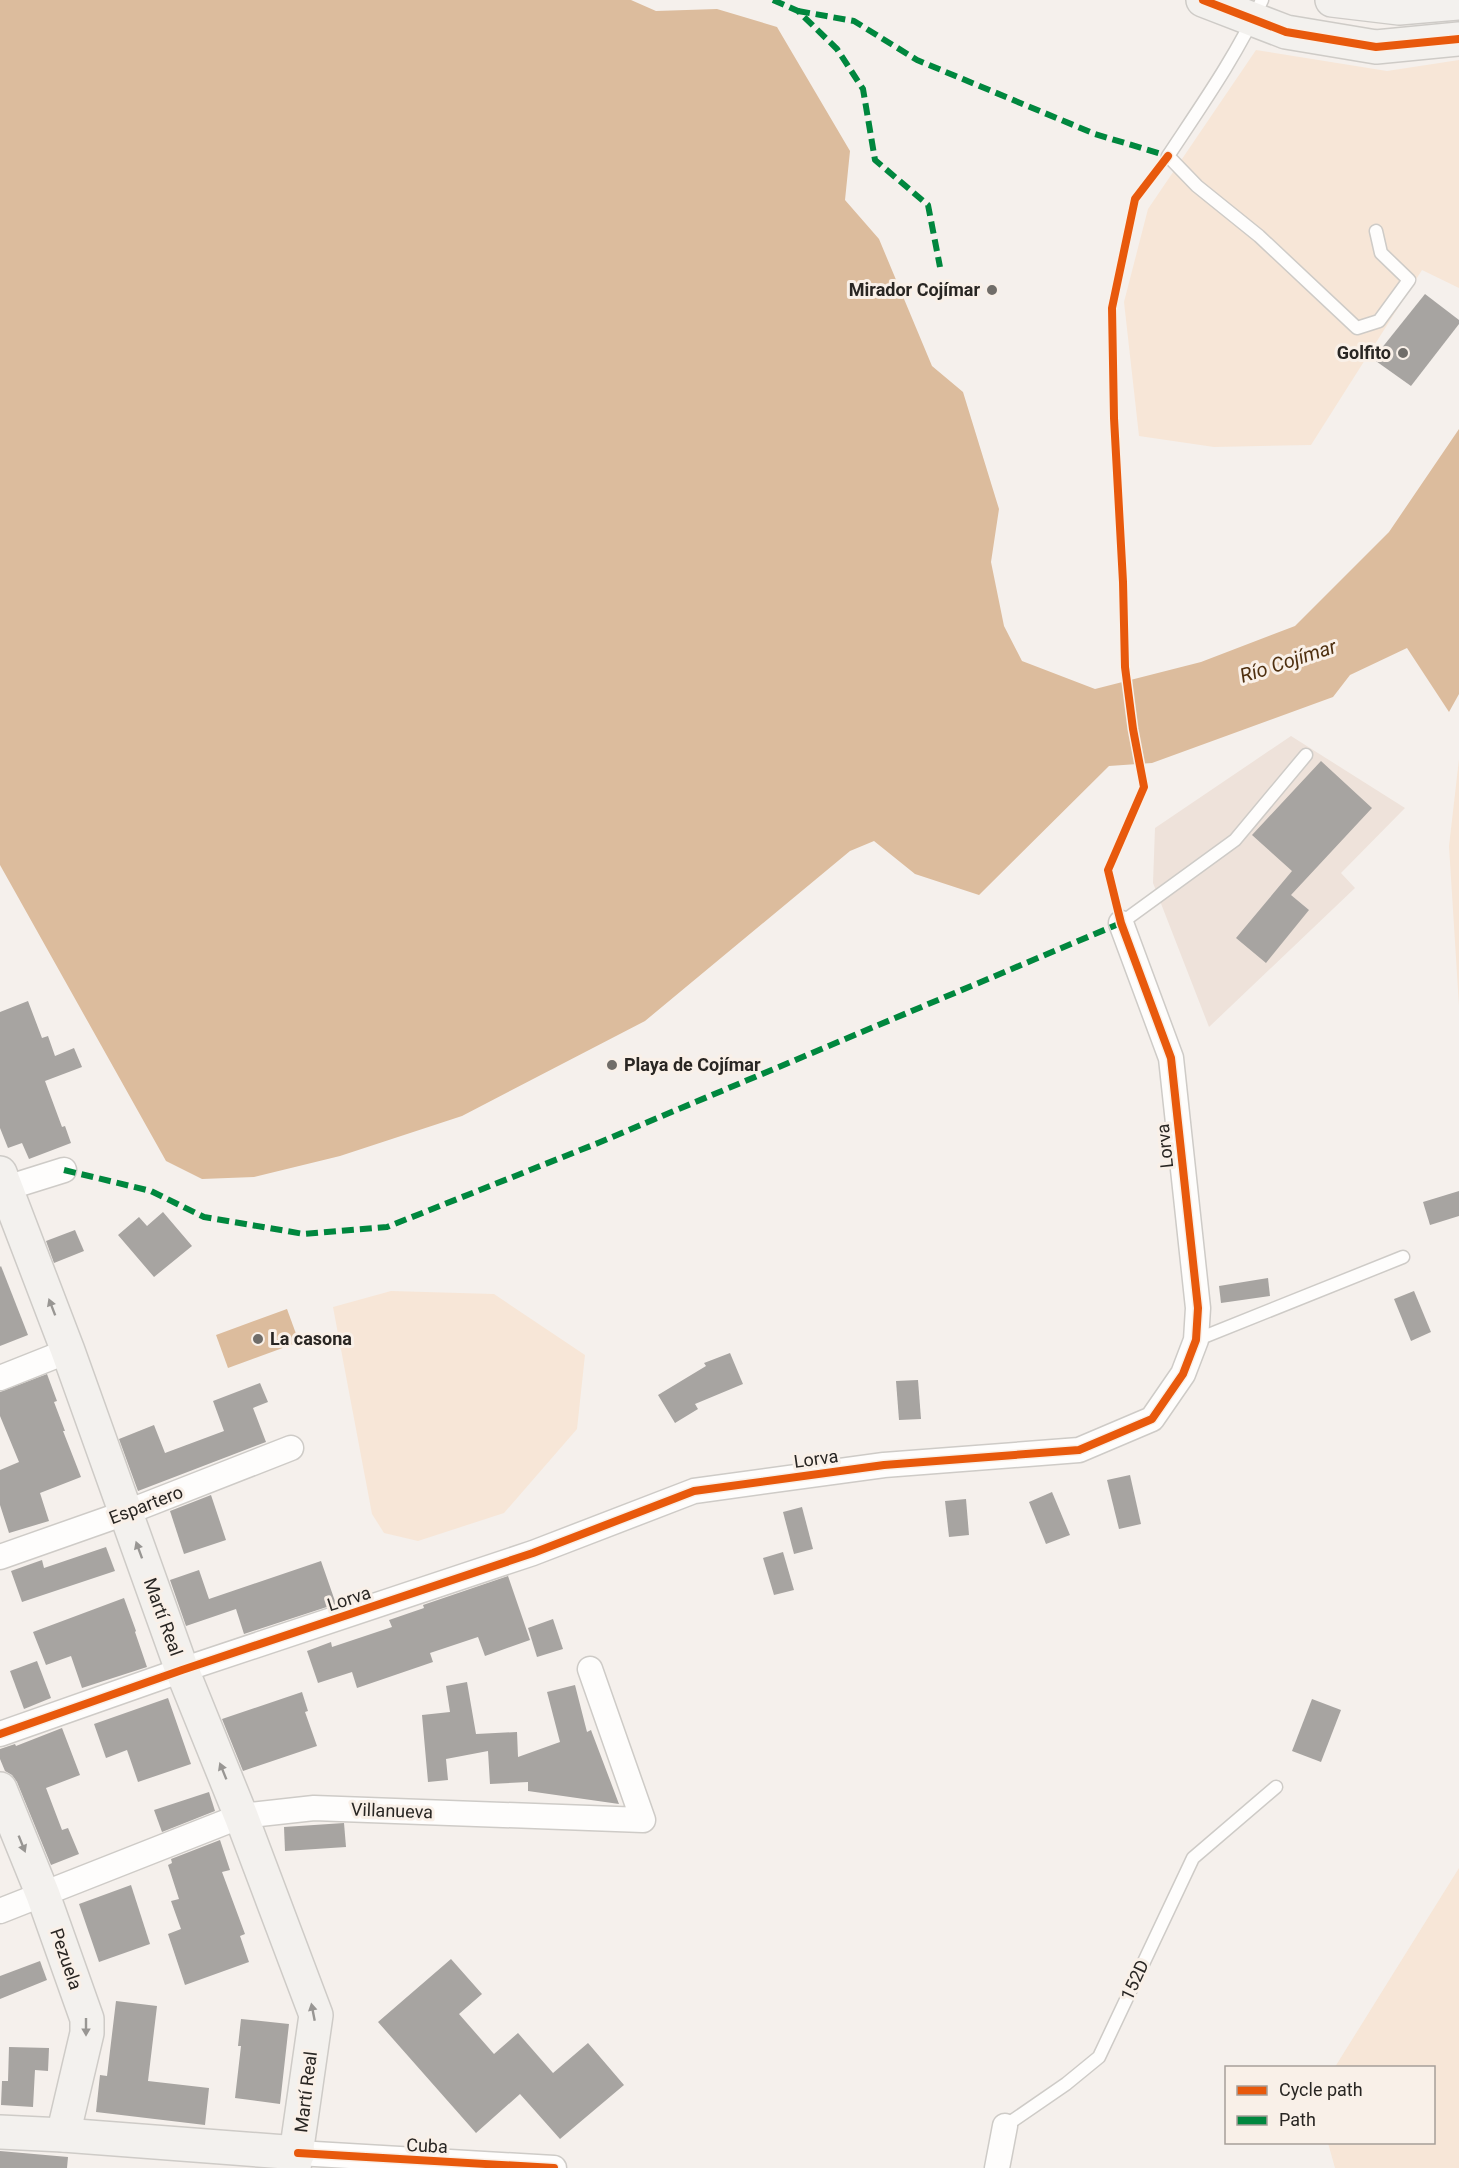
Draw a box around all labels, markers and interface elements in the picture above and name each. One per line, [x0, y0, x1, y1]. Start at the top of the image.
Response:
place label: Mirador Cojímar [849, 279, 980, 300]
marker: Mirador Cojímar [985, 283, 999, 297]
place label: Golfito [1337, 342, 1391, 363]
marker: Golfito [1396, 346, 1410, 360]
water label: Río Cojímar [1237, 634, 1341, 688]
place label: Playa de Cojímar [624, 1054, 761, 1075]
marker: Playa de Cojímar [605, 1058, 619, 1072]
street label: Lorva [1152, 1123, 1177, 1169]
one-way arrow [46, 1298, 56, 1316]
place label: La casona [270, 1328, 352, 1349]
marker: La casona [251, 1332, 265, 1346]
street label: Lorva [792, 1445, 839, 1472]
street label: Espartero [106, 1481, 186, 1528]
one-way arrow [133, 1540, 143, 1558]
street label: Martí Real [140, 1575, 187, 1659]
street label: Lorva [324, 1582, 373, 1615]
one-way arrow [218, 1762, 227, 1780]
street label: Villanueva [351, 1799, 433, 1822]
one-way arrow [17, 1835, 27, 1853]
street label: Pezuela [46, 1925, 87, 1992]
street label: 152D [1116, 1956, 1153, 2003]
one-way arrow [308, 2002, 317, 2021]
one-way arrow [81, 2018, 91, 2037]
street label: Martí Real [290, 2050, 321, 2134]
legend [1225, 2066, 1435, 2144]
text: Cycle path [1279, 2079, 1363, 2100]
text: Path [1279, 2109, 1316, 2130]
street label: Cuba [406, 2134, 448, 2157]

